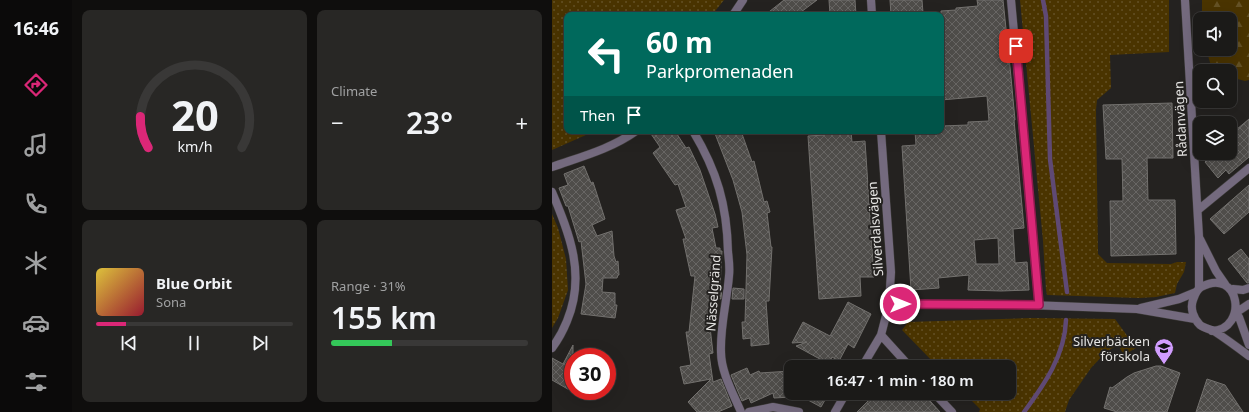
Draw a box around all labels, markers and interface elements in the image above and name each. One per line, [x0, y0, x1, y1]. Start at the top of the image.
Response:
map controls [1193, 12, 1237, 160]
button: sound [1193, 12, 1237, 56]
text: 16:46 [13, 16, 59, 40]
text: 60 m [646, 23, 713, 61]
icon: left [580, 28, 632, 80]
pin [999, 29, 1033, 63]
icon: arrive [1005, 35, 1027, 57]
text: Parkpromenaden [646, 59, 794, 83]
button: search [1193, 64, 1237, 108]
icon: directions [22, 71, 50, 99]
street label: Rådanvägen [1169, 81, 1191, 157]
text: Climate [331, 82, 377, 100]
text: 20 [171, 87, 218, 143]
text: 23° [406, 102, 453, 143]
icon: arrive [623, 104, 645, 126]
text: Then [580, 105, 615, 125]
text: − [331, 107, 344, 137]
text: + [515, 107, 528, 137]
button: layers [1193, 116, 1237, 160]
icon: music [22, 131, 50, 159]
text: km/h [177, 137, 212, 156]
street label: Silverdalsvägen [863, 181, 887, 277]
icon: phone [22, 190, 50, 218]
icon: climate [22, 249, 50, 277]
street label: Nässelgränd [701, 254, 725, 332]
text: Blue Orbit [156, 273, 232, 293]
text: Range · 31% [331, 277, 406, 295]
position arrow [879, 283, 921, 325]
text: Sona [156, 293, 186, 311]
text: 155 km [331, 297, 437, 338]
icon: car [22, 309, 50, 337]
icon: previous [118, 332, 140, 354]
icon: pause [183, 332, 205, 354]
icon: next [249, 332, 271, 354]
place label: Silverbäcken förskola [1073, 332, 1150, 365]
school or university icon: Silverbäcken förskola [1153, 337, 1175, 365]
speed limit sign: 30 [564, 348, 616, 400]
icon: filters [22, 368, 50, 396]
text: 16:47 · 1 min · 180 m [826, 370, 974, 390]

